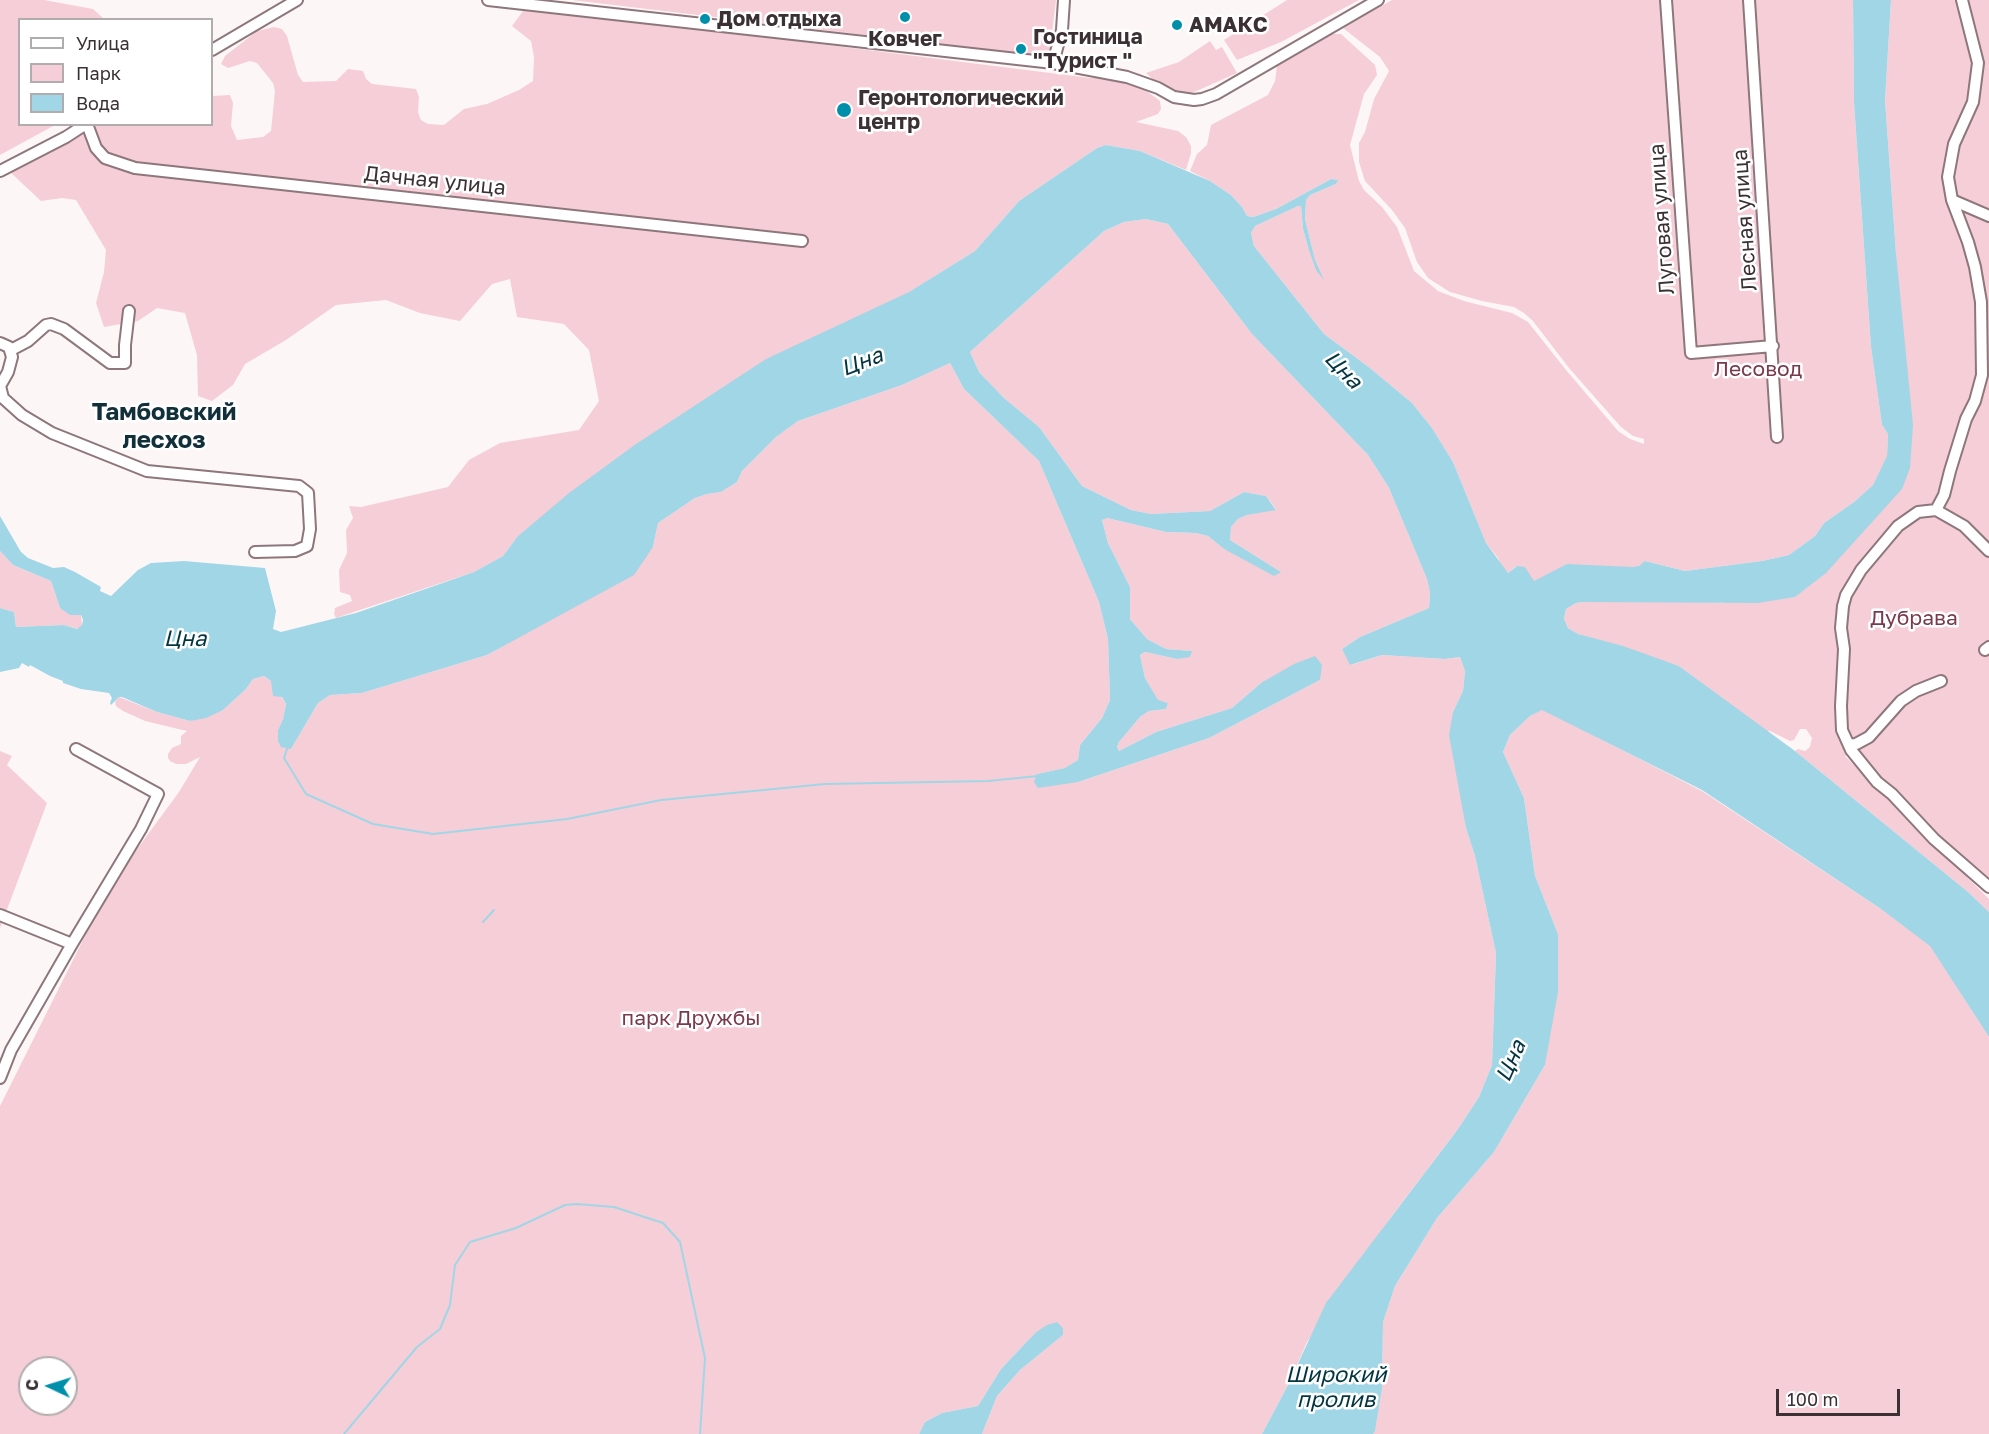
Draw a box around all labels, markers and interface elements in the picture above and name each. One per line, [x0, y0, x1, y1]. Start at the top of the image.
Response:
place label: Дом отдыха [717, 6, 842, 32]
marker: Ковчег [898, 10, 912, 24]
marker: Дом отдыха [698, 12, 712, 26]
place label: АМАКС [1189, 12, 1268, 38]
legend [18, 18, 213, 126]
marker: АМАКС [1170, 18, 1184, 32]
place label: Гостиница "Турист " [1033, 24, 1143, 74]
place label: Ковчег [868, 26, 942, 52]
text: Улица [76, 32, 130, 54]
marker: Гостиница "Турист " [1014, 42, 1028, 56]
text: Парк [76, 62, 121, 84]
place label: Геронтологический центр [858, 85, 1064, 135]
text: Вода [76, 92, 120, 114]
marker: Геронтологический центр [835, 101, 853, 119]
street label: Луговая улица [1644, 143, 1680, 295]
street label: Лесная улица [1727, 148, 1763, 292]
street label: Дачная улица [363, 161, 507, 201]
water label: Цна [837, 342, 887, 382]
water label: Цна [1319, 345, 1367, 395]
park label: Лесовод [1714, 356, 1802, 382]
district label: Тамбовский лесхоз [92, 398, 236, 454]
park label: Дубрава [1870, 605, 1958, 631]
water label: Цна [164, 626, 206, 652]
park label: парк Дружбы [622, 1005, 760, 1031]
water label: Цна [1490, 1036, 1532, 1086]
north arrow [18, 1356, 78, 1416]
water label: Широкий пролив [1286, 1362, 1386, 1414]
scale bar [1779, 1377, 1904, 1415]
text: С [22, 1379, 42, 1391]
text: 100 m [1787, 1388, 1838, 1410]

